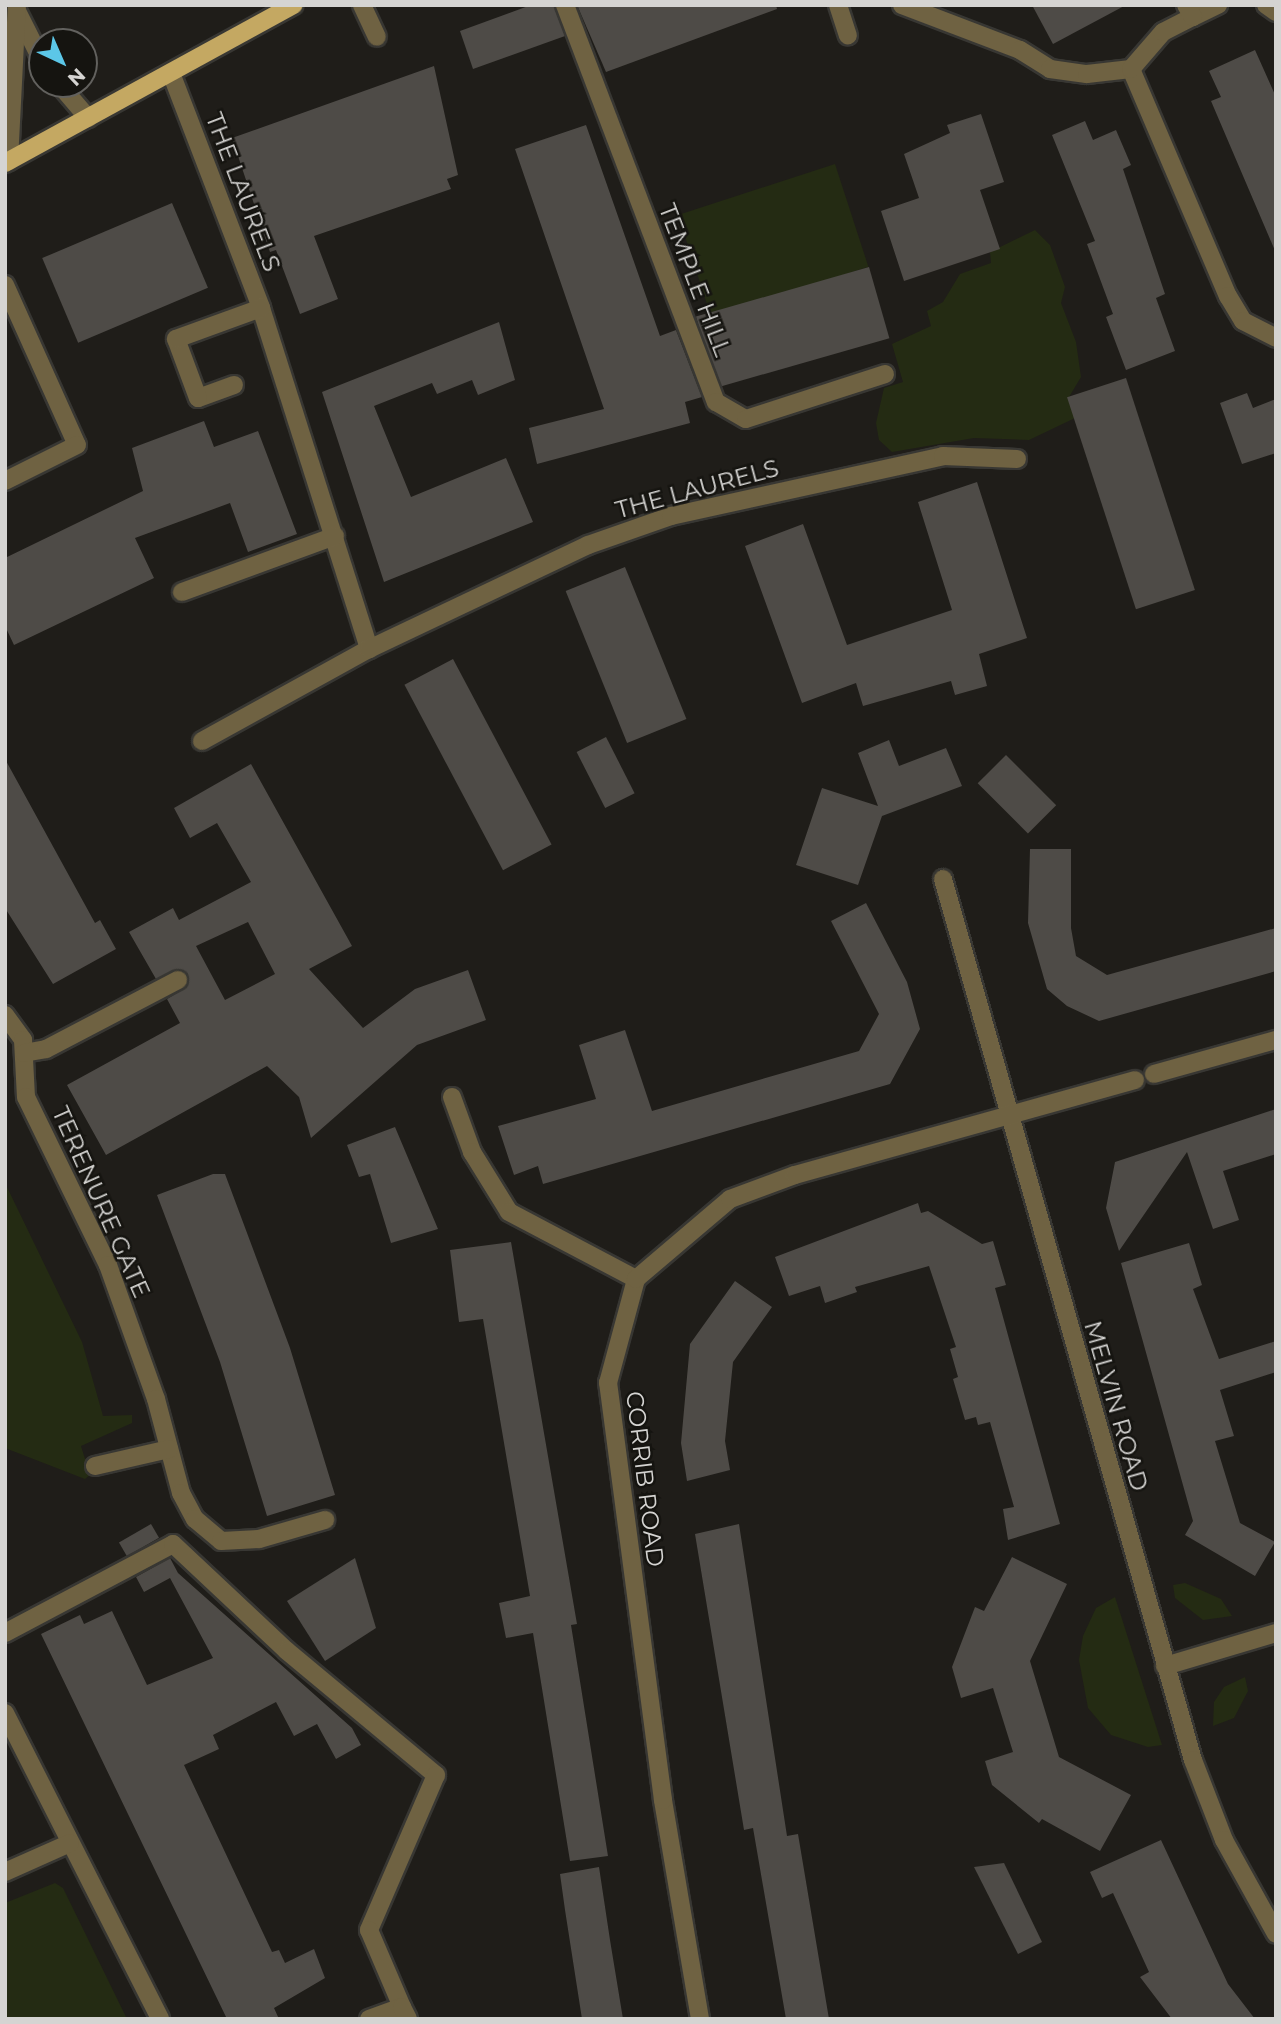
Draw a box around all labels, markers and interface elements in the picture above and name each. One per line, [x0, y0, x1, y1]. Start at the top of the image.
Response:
north arrow [28, 28, 98, 98]
text: N [63, 63, 90, 91]
street label: THE LAURELS [199, 109, 287, 275]
street label: TEMPLE HILL [653, 200, 737, 360]
street label: THE LAURELS [612, 453, 782, 525]
street label: TERENURE GATE [46, 1102, 156, 1302]
street label: MELVIN ROAD [1078, 1318, 1154, 1494]
street label: CORRIB ROAD [620, 1389, 670, 1569]

